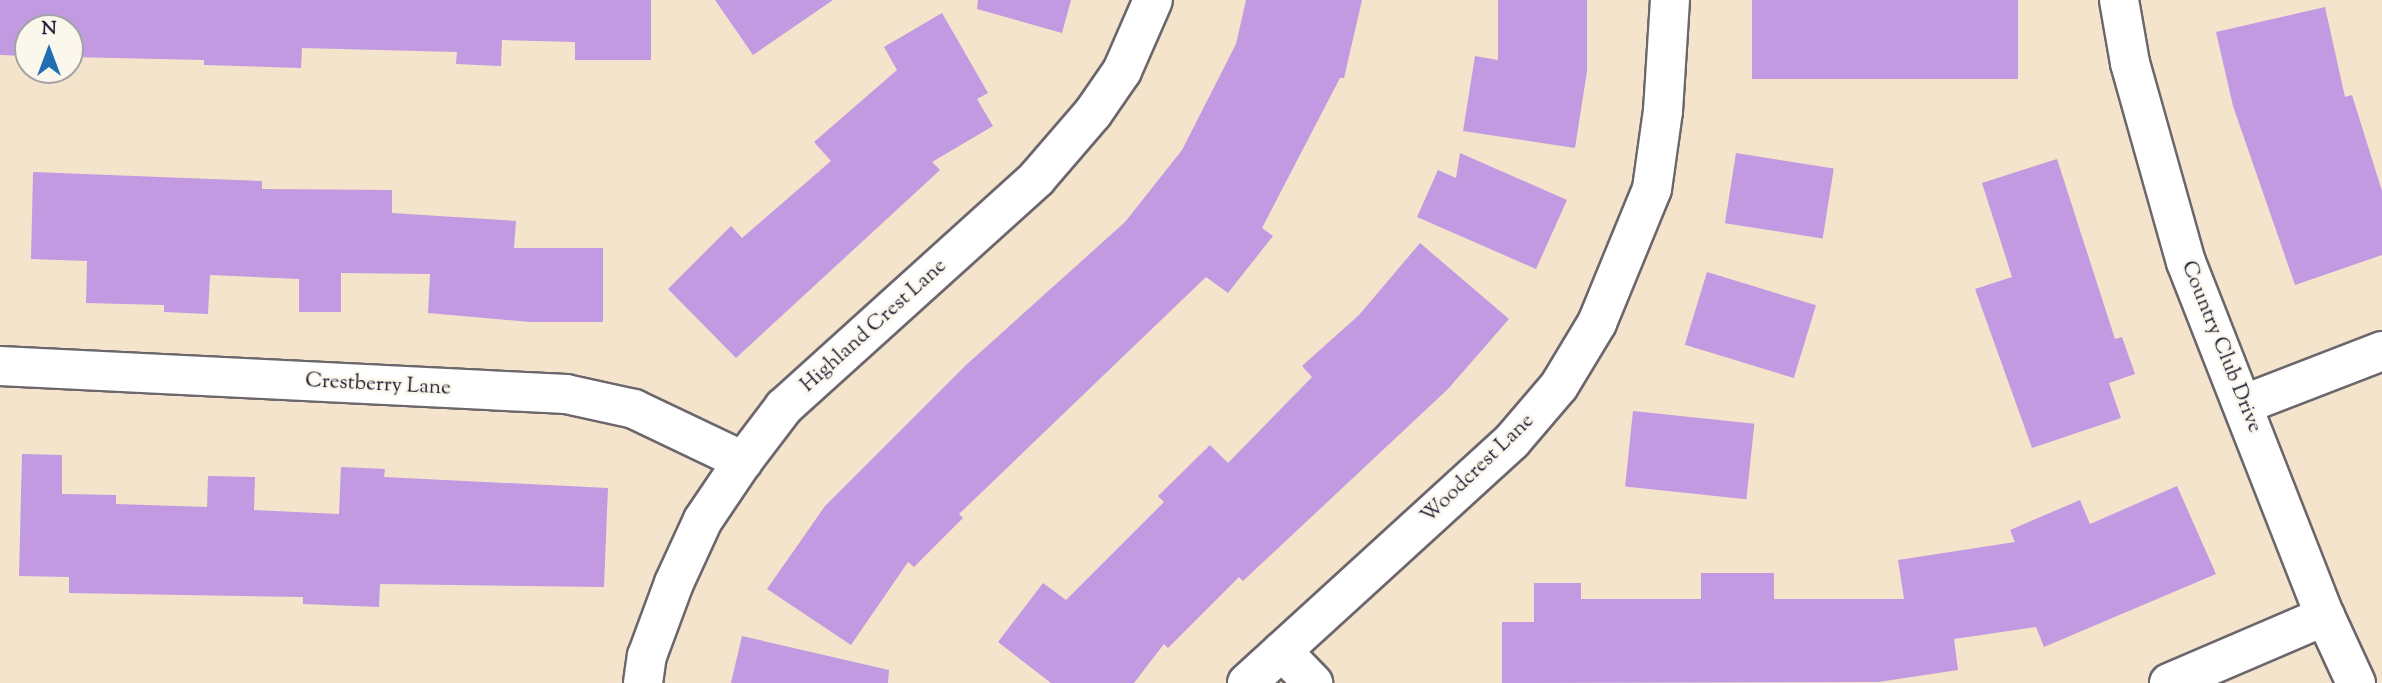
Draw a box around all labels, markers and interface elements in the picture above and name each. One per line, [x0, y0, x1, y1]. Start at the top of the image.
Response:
north arrow [14, 14, 84, 84]
text: N [41, 16, 57, 43]
street label: Highland Crest Lane [796, 254, 952, 398]
street label: Country Club Drive [2175, 257, 2267, 437]
street label: Crestberry Lane [305, 369, 451, 401]
street label: Woodcrest Lane [1416, 409, 1540, 529]

